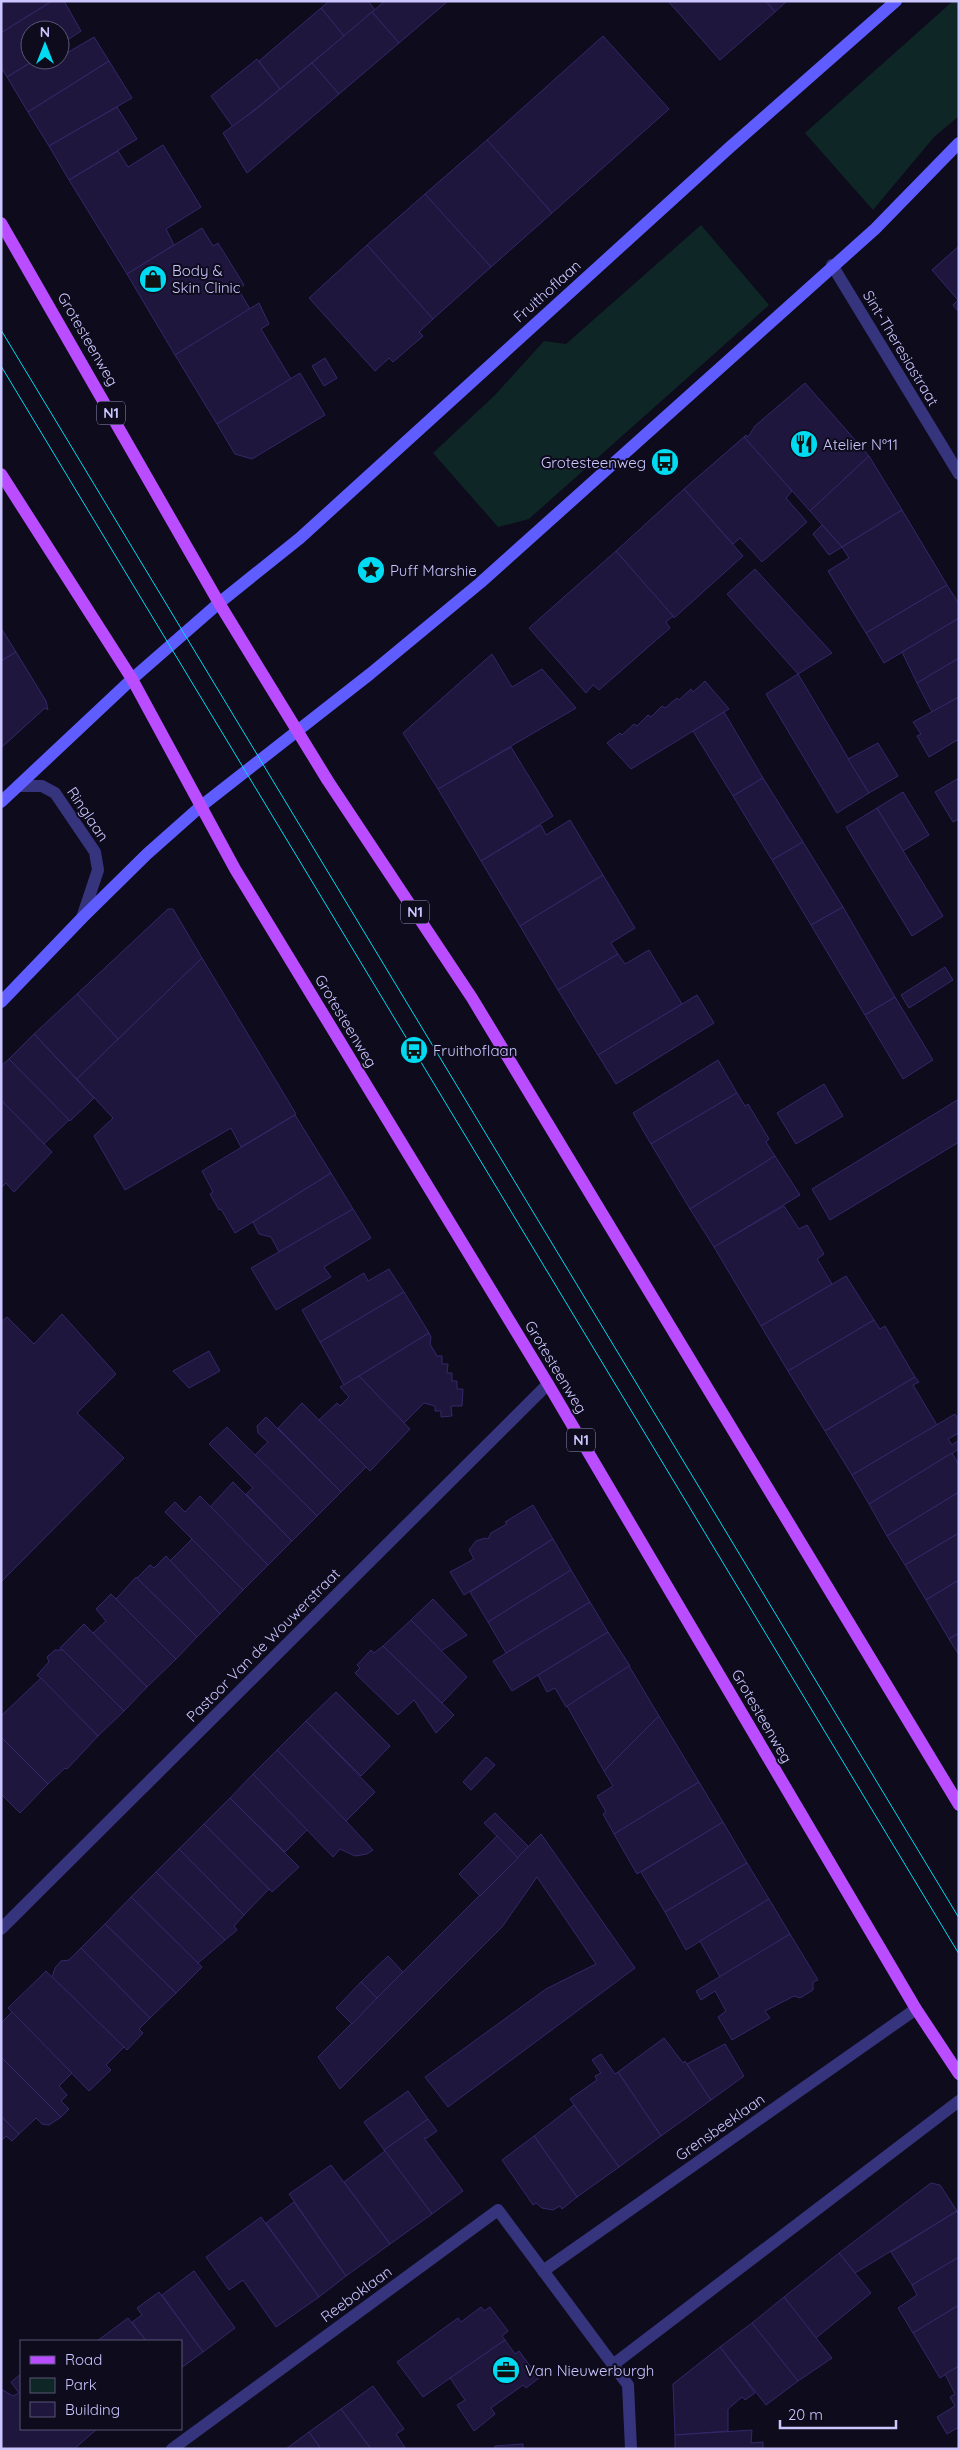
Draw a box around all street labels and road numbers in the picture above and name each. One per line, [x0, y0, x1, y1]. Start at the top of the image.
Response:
street label: Fruithoflaan [509, 256, 585, 326]
street label: Sint-Theresiastraat [859, 287, 943, 409]
street label: Grotesteenweg [53, 289, 123, 389]
road number: N1 [97, 402, 125, 424]
street label: Ringlaan [63, 783, 113, 845]
road number: N1 [401, 900, 429, 924]
street label: Grotesteenweg [311, 971, 381, 1071]
street label: Grotesteenweg [521, 1317, 591, 1417]
road number: N1 [567, 1428, 595, 1452]
street label: Pastoor Van de Wouwerstraat [182, 1564, 344, 1726]
street label: Grotesteenweg [727, 1666, 797, 1766]
street label: Grensbeeklaan [672, 2089, 768, 2165]
street label: Reeboklaan [317, 2262, 395, 2326]

